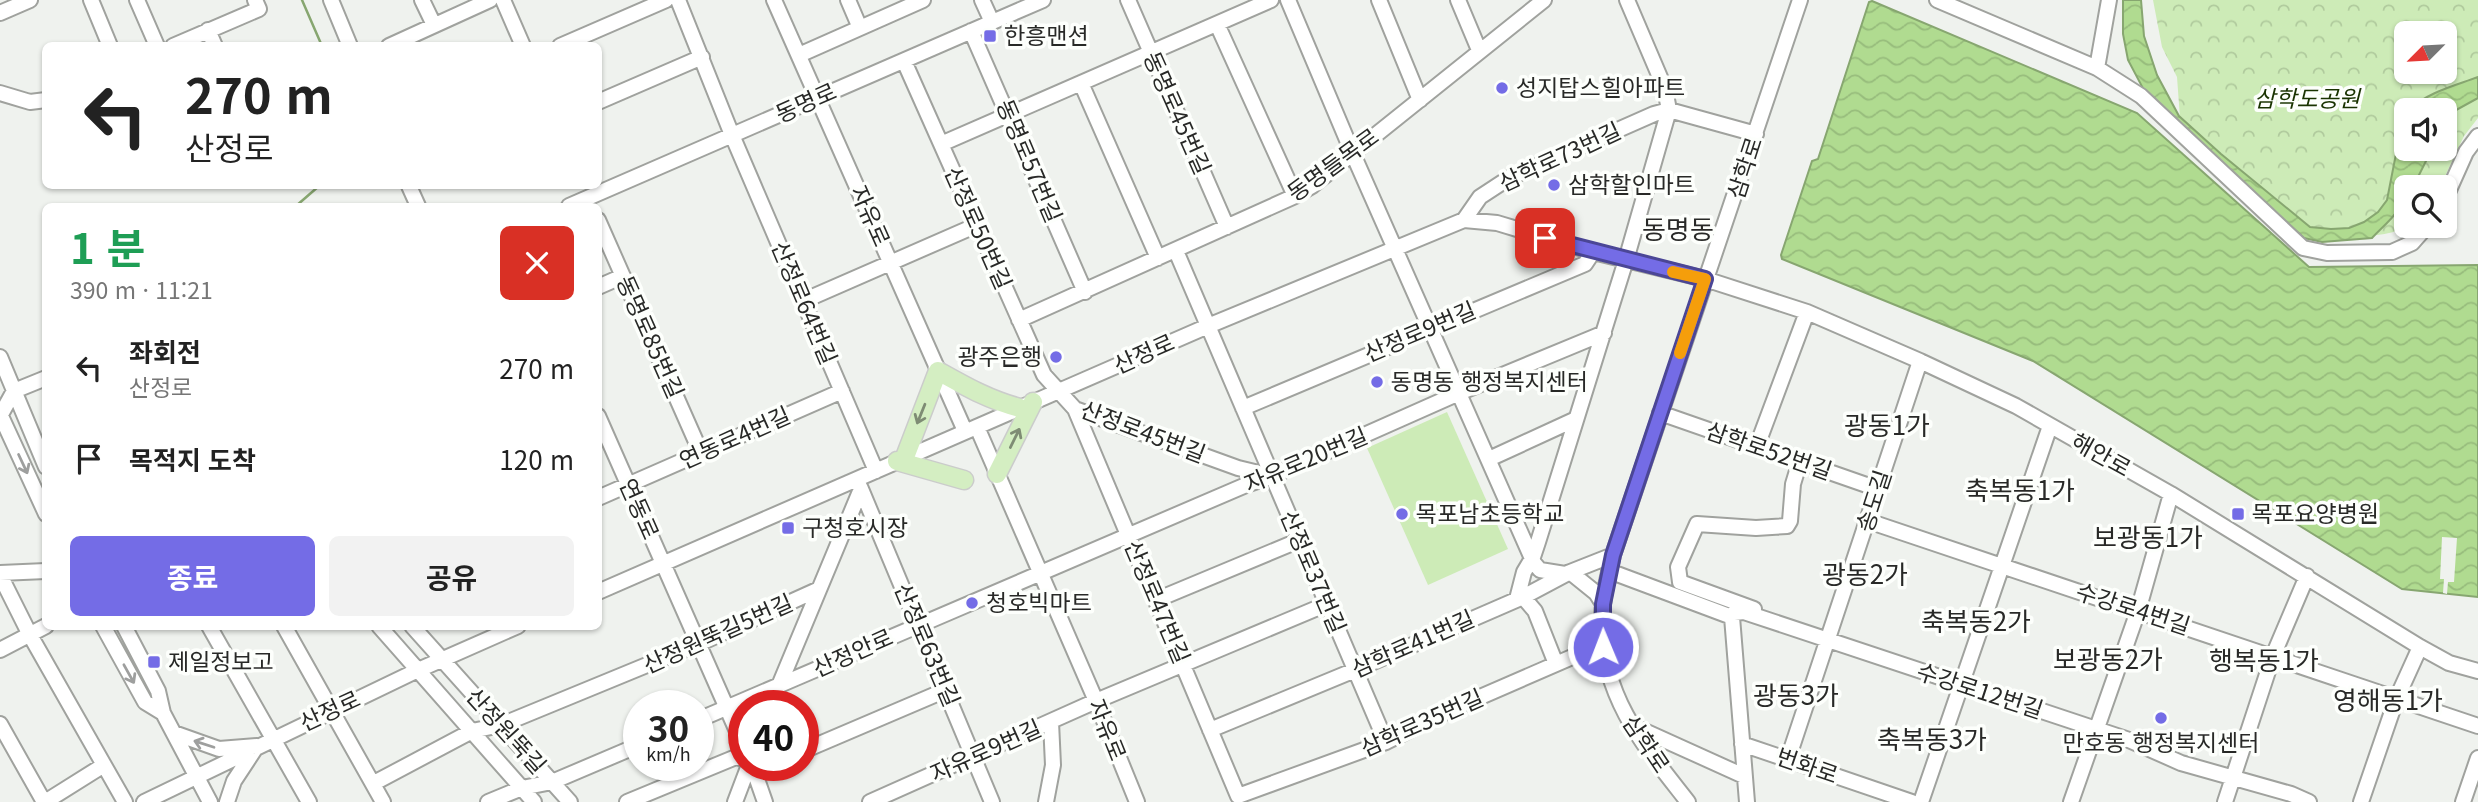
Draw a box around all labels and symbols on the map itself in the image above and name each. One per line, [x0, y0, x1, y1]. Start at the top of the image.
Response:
place label: 한흥맨션 [1004, 17, 1089, 51]
north arrow [2394, 21, 2457, 84]
marker: 한흥맨션 [982, 28, 998, 44]
street label: 동명로45번길 [1137, 45, 1221, 179]
place label: 성지탑스힐아파트 [1516, 69, 1685, 103]
street label: 동명로 [769, 73, 841, 130]
marker: 성지탑스힐아파트 [1494, 80, 1510, 96]
park label: 삼학도공원 [2254, 80, 2362, 114]
street label: 동명로57번길 [990, 93, 1072, 227]
street label: 삼학로73번길 [1492, 112, 1626, 198]
street label: 동명들목로 [1279, 119, 1385, 208]
street label: 삼학로 [1717, 132, 1769, 203]
street label: 산정로50번길 [938, 160, 1022, 294]
place label: 삼학할인마트 [1568, 166, 1695, 200]
marker: 삼학할인마트 [1546, 177, 1562, 193]
street label: 자유로 [843, 179, 900, 251]
pin [1515, 208, 1575, 268]
district label: 동명동 [1642, 209, 1714, 246]
street label: 산정로64번길 [765, 235, 847, 369]
street label: 동명로85번길 [610, 269, 694, 403]
street label: 산정로9번길 [1358, 291, 1480, 369]
street label: 산정로 [1107, 324, 1179, 381]
place label: 광주은행 [957, 338, 1042, 372]
marker: 광주은행 [1048, 349, 1064, 365]
place label: 동명동 행정복지센터 [1391, 363, 1588, 397]
marker: 동명동 행정복지센터 [1369, 374, 1385, 390]
street label: 산정로45번길 [1076, 391, 1211, 470]
street label: 연동로4번길 [673, 397, 795, 476]
one-way arrow [914, 402, 927, 424]
district label: 광동1가 [1844, 405, 1930, 442]
street label: 삼학로52번길 [1702, 412, 1837, 487]
street label: 자유로20번길 [1238, 417, 1372, 499]
street label: 해안로 [2066, 423, 2138, 484]
one-way arrow [1009, 428, 1022, 449]
one-way arrow [17, 453, 30, 474]
street label: 송도길 [1846, 465, 1898, 536]
district label: 축복동1가 [1965, 470, 2075, 507]
street label: 연동로 [612, 472, 669, 544]
place label: 목포남초등학교 [1416, 495, 1564, 529]
place label: 목포요양병원 [2252, 495, 2379, 529]
street label: 산정로37번길 [1274, 504, 1356, 638]
marker: 목포남초등학교 [1394, 506, 1410, 522]
marker: 목포요양병원 [2230, 506, 2246, 522]
place label: 구청호시장 [802, 509, 908, 543]
district label: 보광동1가 [2093, 517, 2203, 554]
marker: 구청호시장 [780, 520, 796, 536]
street label: 산정로47번길 [1118, 534, 1200, 668]
district label: 광동2가 [1822, 554, 1908, 591]
street label: 수강로4번길 [2072, 573, 2195, 642]
street label: 산정로63번길 [888, 577, 970, 711]
street label: 산정원뚝길5번길 [637, 584, 798, 680]
place label: 청호빅마트 [986, 584, 1092, 618]
marker: 청호빅마트 [964, 595, 980, 611]
street label: 삼학로41번길 [1345, 600, 1479, 684]
district label: 축복동2가 [1921, 601, 2031, 638]
position arrow [1566, 610, 1640, 684]
street label: 산정안로 [807, 618, 898, 684]
district label: 보광동2가 [2053, 639, 2163, 676]
district label: 행복동1가 [2209, 640, 2319, 677]
place label: 제일정보고 [168, 643, 274, 677]
street label: 수강로12번길 [1913, 653, 2048, 726]
marker: 제일정보고 [146, 654, 162, 670]
one-way arrow [123, 663, 136, 684]
district label: 광동3가 [1753, 675, 1839, 712]
street label: 산정원뚝길 [459, 679, 556, 780]
street label: 삼학로35번길 [1354, 679, 1488, 763]
street label: 산정로 [293, 680, 365, 738]
district label: 영해동1가 [2333, 680, 2443, 717]
speed limit sign: 40 [728, 690, 819, 781]
street label: 자유로 [1081, 693, 1137, 765]
street label: 삼학로 [1616, 707, 1680, 779]
street label: 자유로9번길 [924, 710, 1046, 789]
marker: 만호동 행정복지센터 [2153, 710, 2169, 726]
district label: 축복동3가 [1877, 719, 1987, 756]
place label: 만호동 행정복지센터 [2063, 724, 2259, 758]
one-way arrow [193, 737, 215, 749]
street label: 번화로 [1772, 738, 1843, 791]

